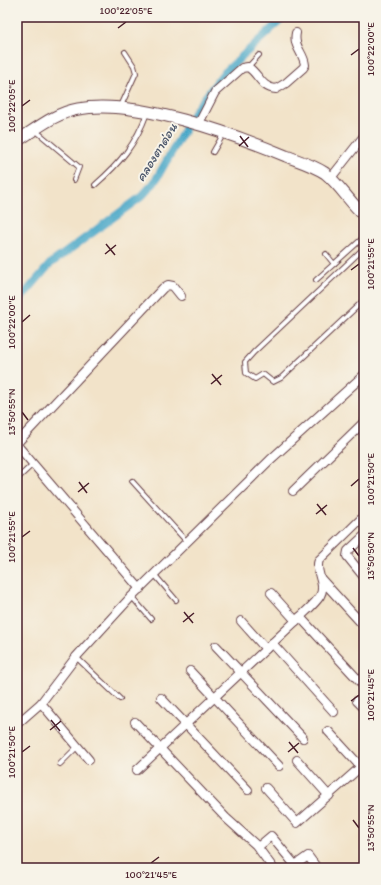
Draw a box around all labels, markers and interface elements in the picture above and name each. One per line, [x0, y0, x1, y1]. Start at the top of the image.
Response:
text: 100°22'05"E [100, 4, 153, 17]
text: 100°22'00"E [364, 22, 377, 76]
text: 100°22'05"E [5, 79, 18, 132]
water label: คลองตาด่อน [133, 120, 181, 184]
text: 100°21'55"E [364, 238, 377, 290]
text: 100°22'00"E [5, 295, 18, 349]
text: 13°50'55"N [5, 388, 18, 436]
text: 100°21'50"E [364, 452, 377, 505]
text: 100°21'55"E [5, 511, 18, 563]
text: 13°50'50"N [364, 532, 377, 580]
text: 100°21'45"E [364, 668, 377, 721]
text: 100°21'50"E [5, 725, 18, 778]
text: 13°50'55"N [364, 804, 377, 852]
text: 100°21'45"E [125, 868, 178, 881]

